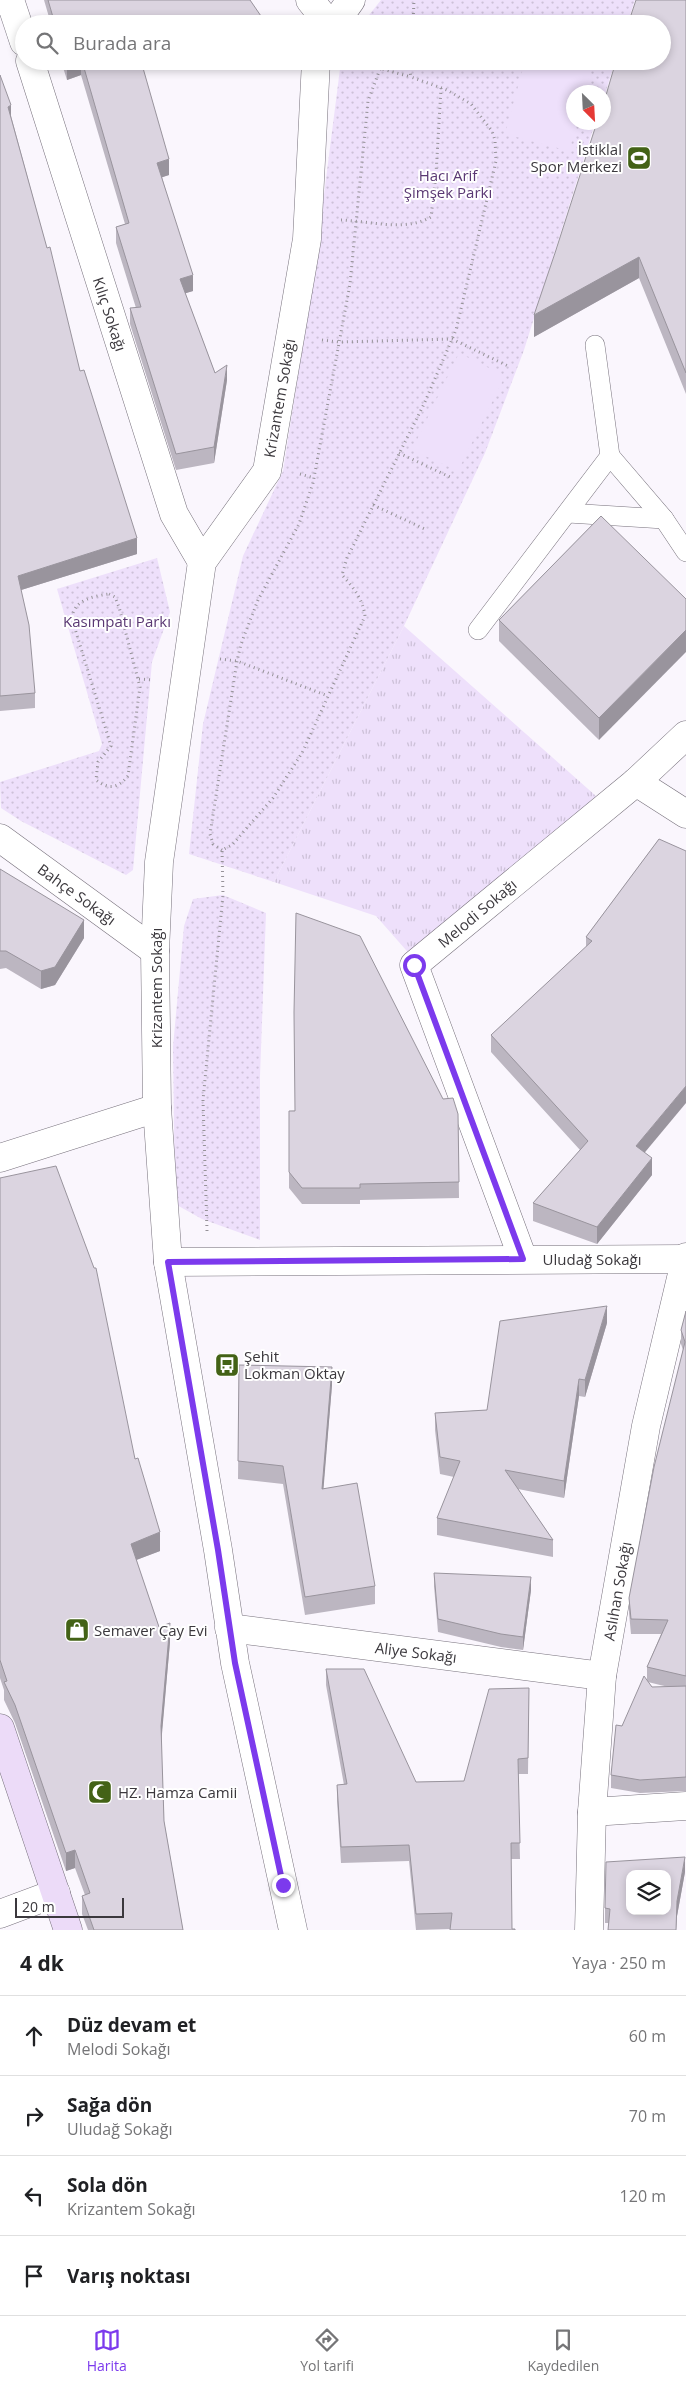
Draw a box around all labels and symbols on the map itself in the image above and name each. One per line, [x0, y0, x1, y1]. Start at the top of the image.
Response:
north arrow [566, 85, 611, 130]
place label: İstiklal Spor Merkezi [530, 139, 622, 176]
sports icon: İstiklal Spor Merkezi [626, 145, 652, 171]
park label: Hacı Arif Şimşek Parkı [404, 165, 492, 202]
street label: Kılıç Sokağı [89, 274, 131, 354]
street label: Krizantem Sokağı [259, 337, 299, 459]
park label: Kasımpatı Parkı [63, 611, 171, 631]
street label: Bahçe Sokağı [34, 859, 120, 929]
street label: Melodi Sokağı [433, 874, 521, 952]
street label: Krizantem Sokağı [146, 928, 166, 1048]
route start [403, 954, 426, 977]
street label: Uludağ Sokağı [543, 1249, 641, 1269]
place label: Şehit Lokman Oktay [244, 1346, 345, 1383]
bus stop icon: Şehit Lokman Oktay [214, 1352, 240, 1378]
street label: Aslıhan Sokağı [598, 1540, 636, 1642]
shop icon: Semaver Çay Evi [64, 1617, 90, 1643]
place label: Semaver Çay Evi [94, 1620, 208, 1640]
street label: Aliye Sokağı [374, 1637, 458, 1667]
mosque icon: HZ. Hamza Camii [87, 1779, 113, 1805]
place label: HZ. Hamza Camii [118, 1782, 237, 1802]
route end [272, 1874, 295, 1897]
scale bar [15, 1895, 124, 1918]

